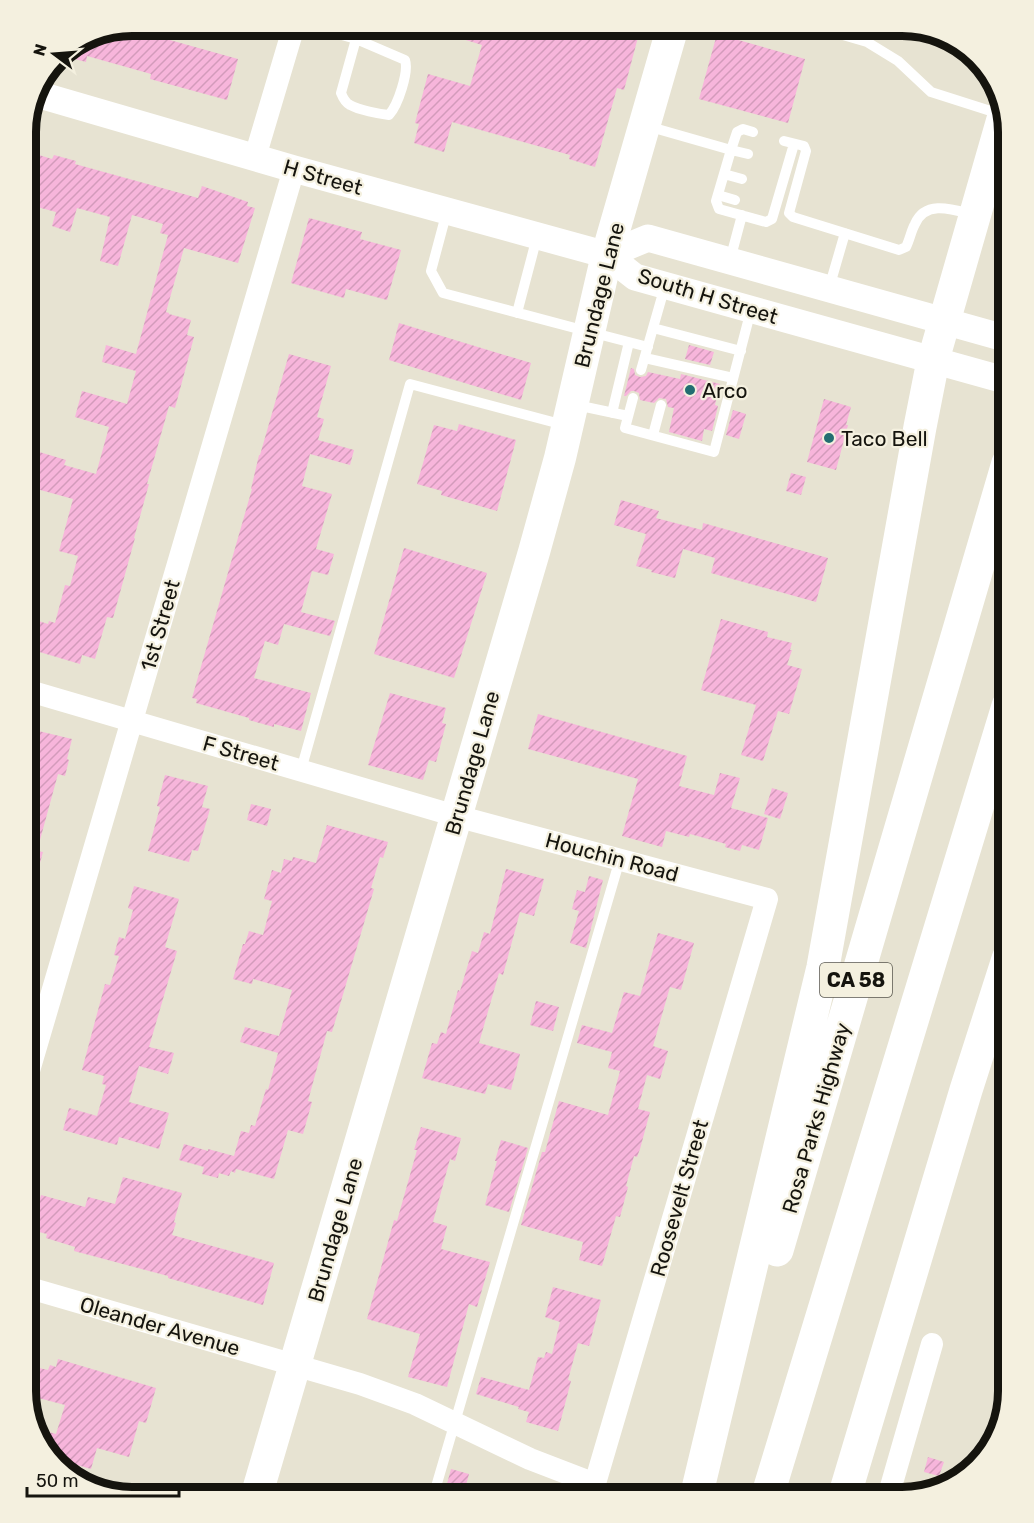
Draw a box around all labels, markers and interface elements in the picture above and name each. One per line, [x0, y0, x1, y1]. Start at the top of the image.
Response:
north arrow [24, 24, 84, 84]
text: N [29, 42, 51, 58]
street label: H Street [281, 154, 365, 200]
street label: Brundage Lane [569, 220, 629, 370]
street label: South H Street [635, 263, 781, 329]
place label: Arco [702, 378, 748, 403]
marker: Arco [683, 383, 697, 397]
place label: Taco Bell [841, 426, 928, 451]
marker: Taco Bell [822, 431, 836, 445]
street label: 1st Street [135, 576, 185, 674]
street label: Brundage Lane [439, 688, 505, 838]
street label: F Street [200, 730, 282, 776]
street label: Houchin Road [543, 827, 681, 887]
road number: CA 58 [820, 963, 892, 997]
street label: Rosa Parks Highway [777, 1019, 855, 1216]
street label: Roosevelt Street [645, 1117, 713, 1279]
street label: Brundage Lane [302, 1155, 368, 1305]
street label: Oleander Avenue [77, 1291, 243, 1361]
scale bar [27, 1460, 178, 1498]
text: 50 m [36, 1470, 79, 1492]

